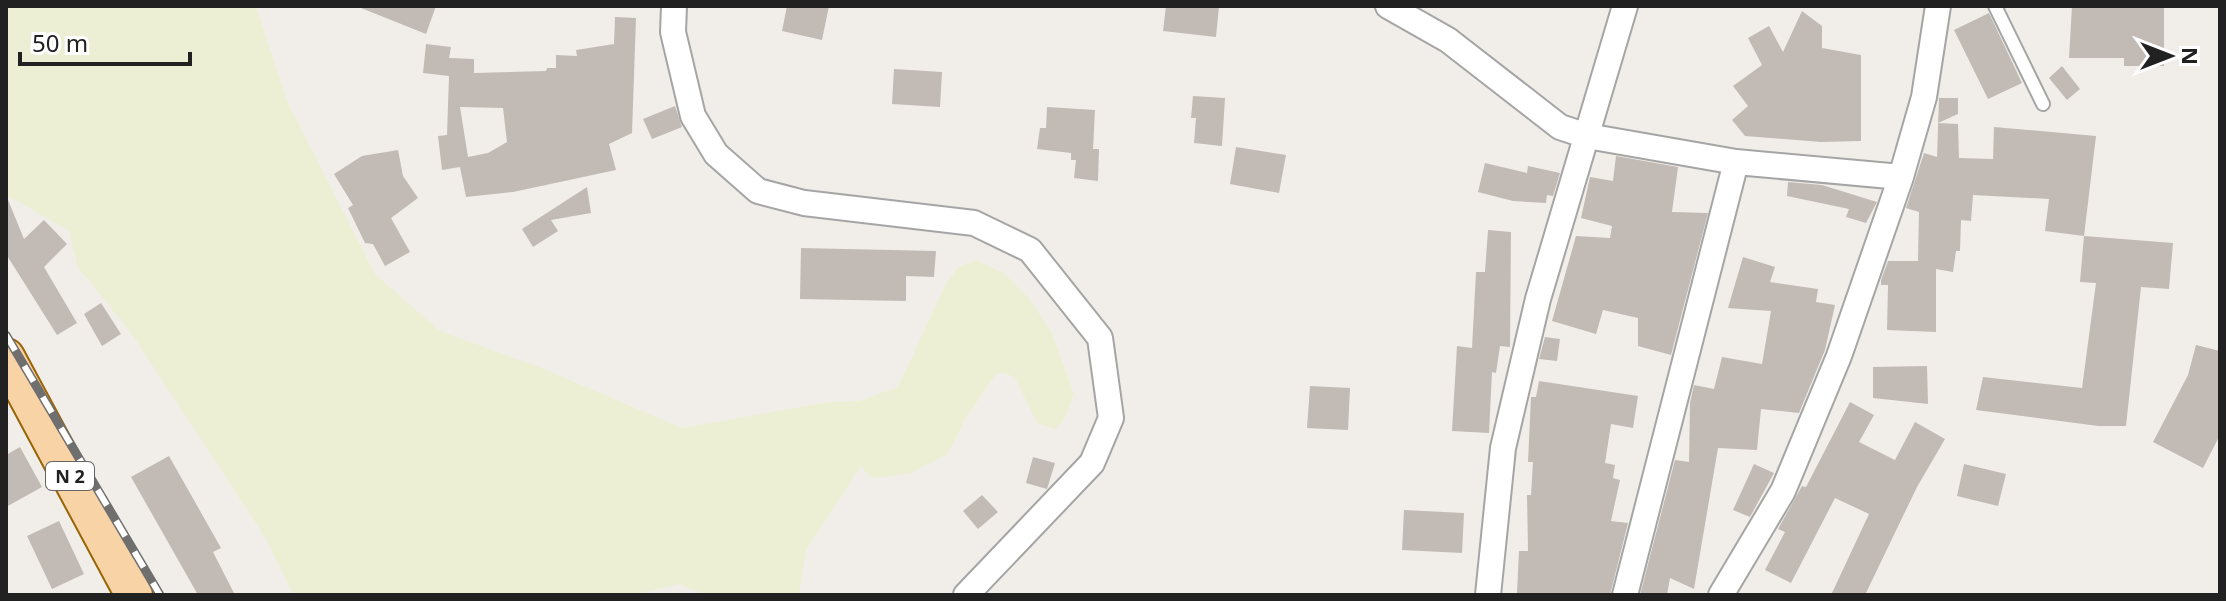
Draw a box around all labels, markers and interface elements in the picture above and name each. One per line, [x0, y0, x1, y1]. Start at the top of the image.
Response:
scale bar [20, 16, 190, 66]
north arrow [2130, 16, 2210, 96]
text: 50 m [32, 26, 88, 59]
text: N [2176, 47, 2206, 65]
road number: N 2 [46, 462, 94, 490]

